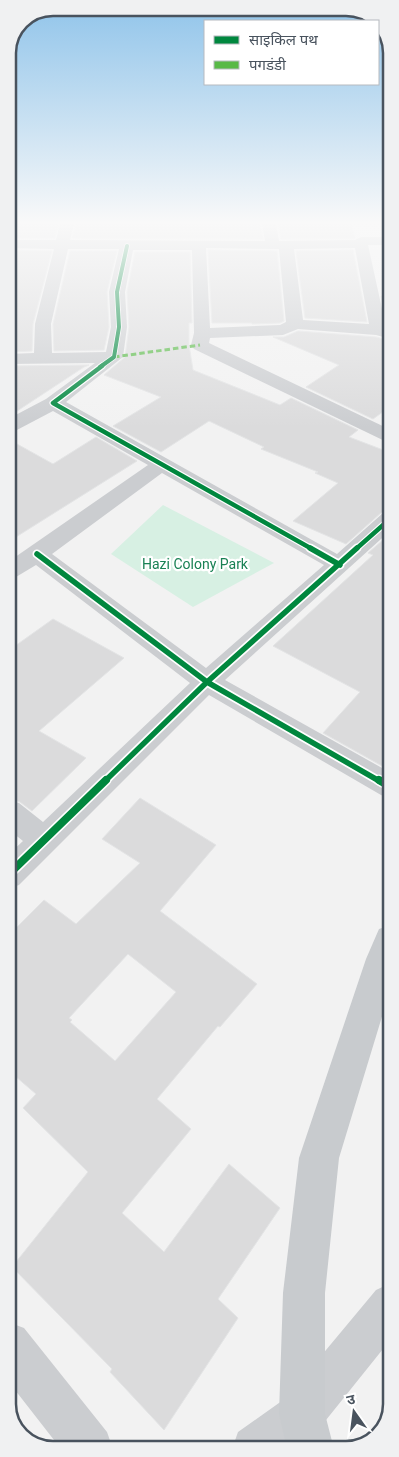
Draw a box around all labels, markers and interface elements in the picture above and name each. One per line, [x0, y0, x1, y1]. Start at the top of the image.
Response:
legend [204, 20, 379, 85]
text: साइकिल पथ [249, 31, 318, 49]
text: पगडंडी [249, 56, 287, 74]
park label: Hazi Colony Park [142, 556, 249, 572]
north arrow [329, 1387, 379, 1437]
text: उ [345, 1390, 358, 1408]

